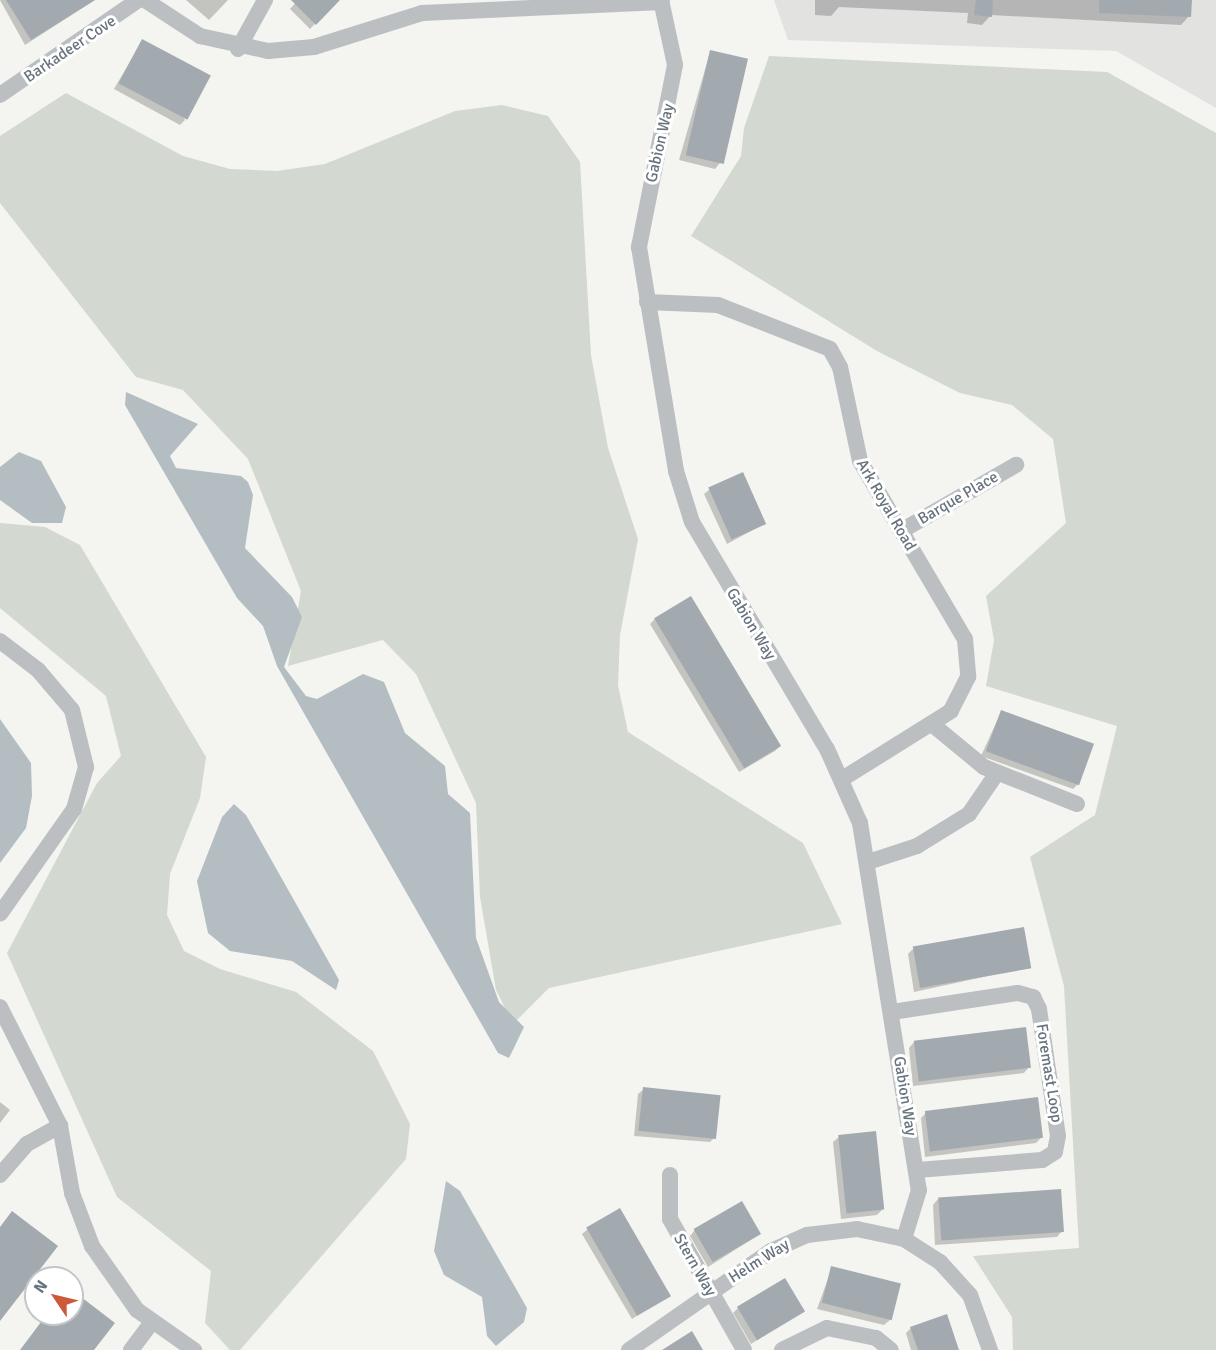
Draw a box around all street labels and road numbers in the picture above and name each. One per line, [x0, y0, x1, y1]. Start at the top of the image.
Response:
street label: Barkadeer Cove [21, 11, 119, 87]
street label: Gabion Way [642, 102, 678, 184]
street label: Ark Royal Road [852, 456, 920, 554]
street label: Barque Place [914, 467, 1002, 529]
street label: Gabion Way [722, 585, 780, 663]
street label: Foremast Loop [1032, 1022, 1066, 1124]
street label: Gabion Way [889, 1055, 921, 1137]
street label: Stern Way [669, 1230, 721, 1300]
street label: Helm Way [725, 1235, 793, 1287]

